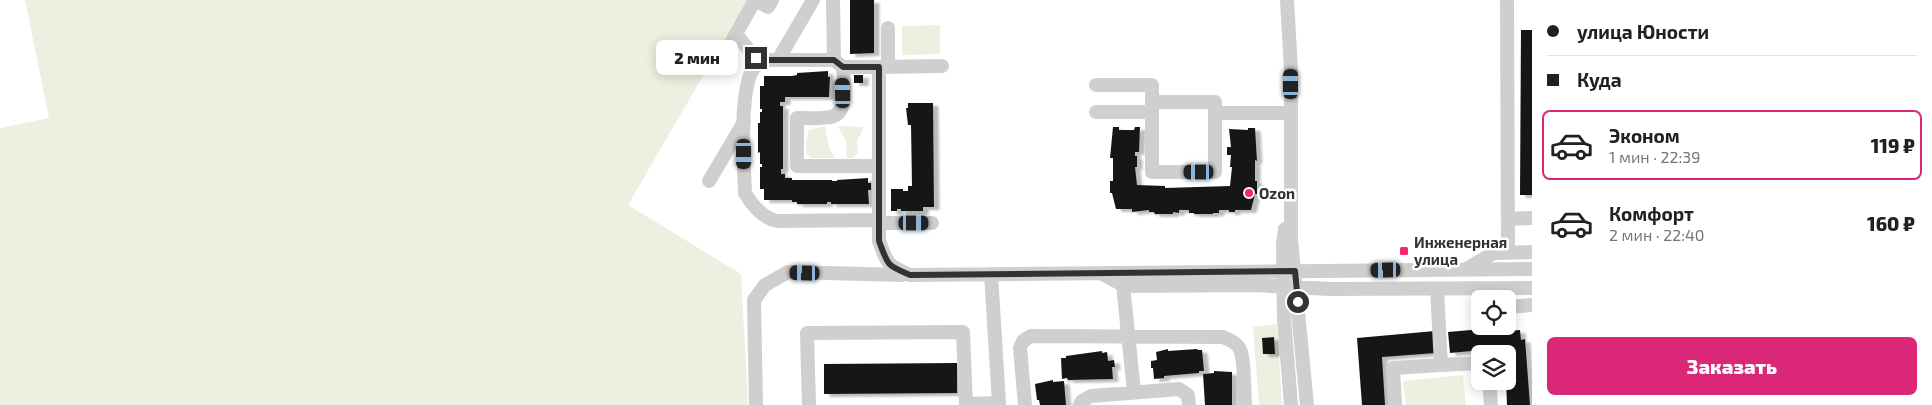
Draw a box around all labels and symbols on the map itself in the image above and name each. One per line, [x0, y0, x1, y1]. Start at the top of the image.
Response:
callout: 2 мин [656, 40, 738, 76]
route end [745, 47, 767, 69]
car [1283, 69, 1298, 99]
car [835, 78, 850, 108]
car [736, 139, 751, 169]
car [1184, 165, 1214, 180]
place label: Ozon [1259, 184, 1295, 202]
marker: Ozon [1243, 187, 1255, 199]
car [899, 216, 929, 231]
place label: Инженерная улица [1414, 233, 1507, 268]
marker: Инженерная улица [1398, 245, 1410, 257]
car [1370, 262, 1401, 278]
car [789, 265, 820, 281]
route start [1287, 291, 1309, 313]

